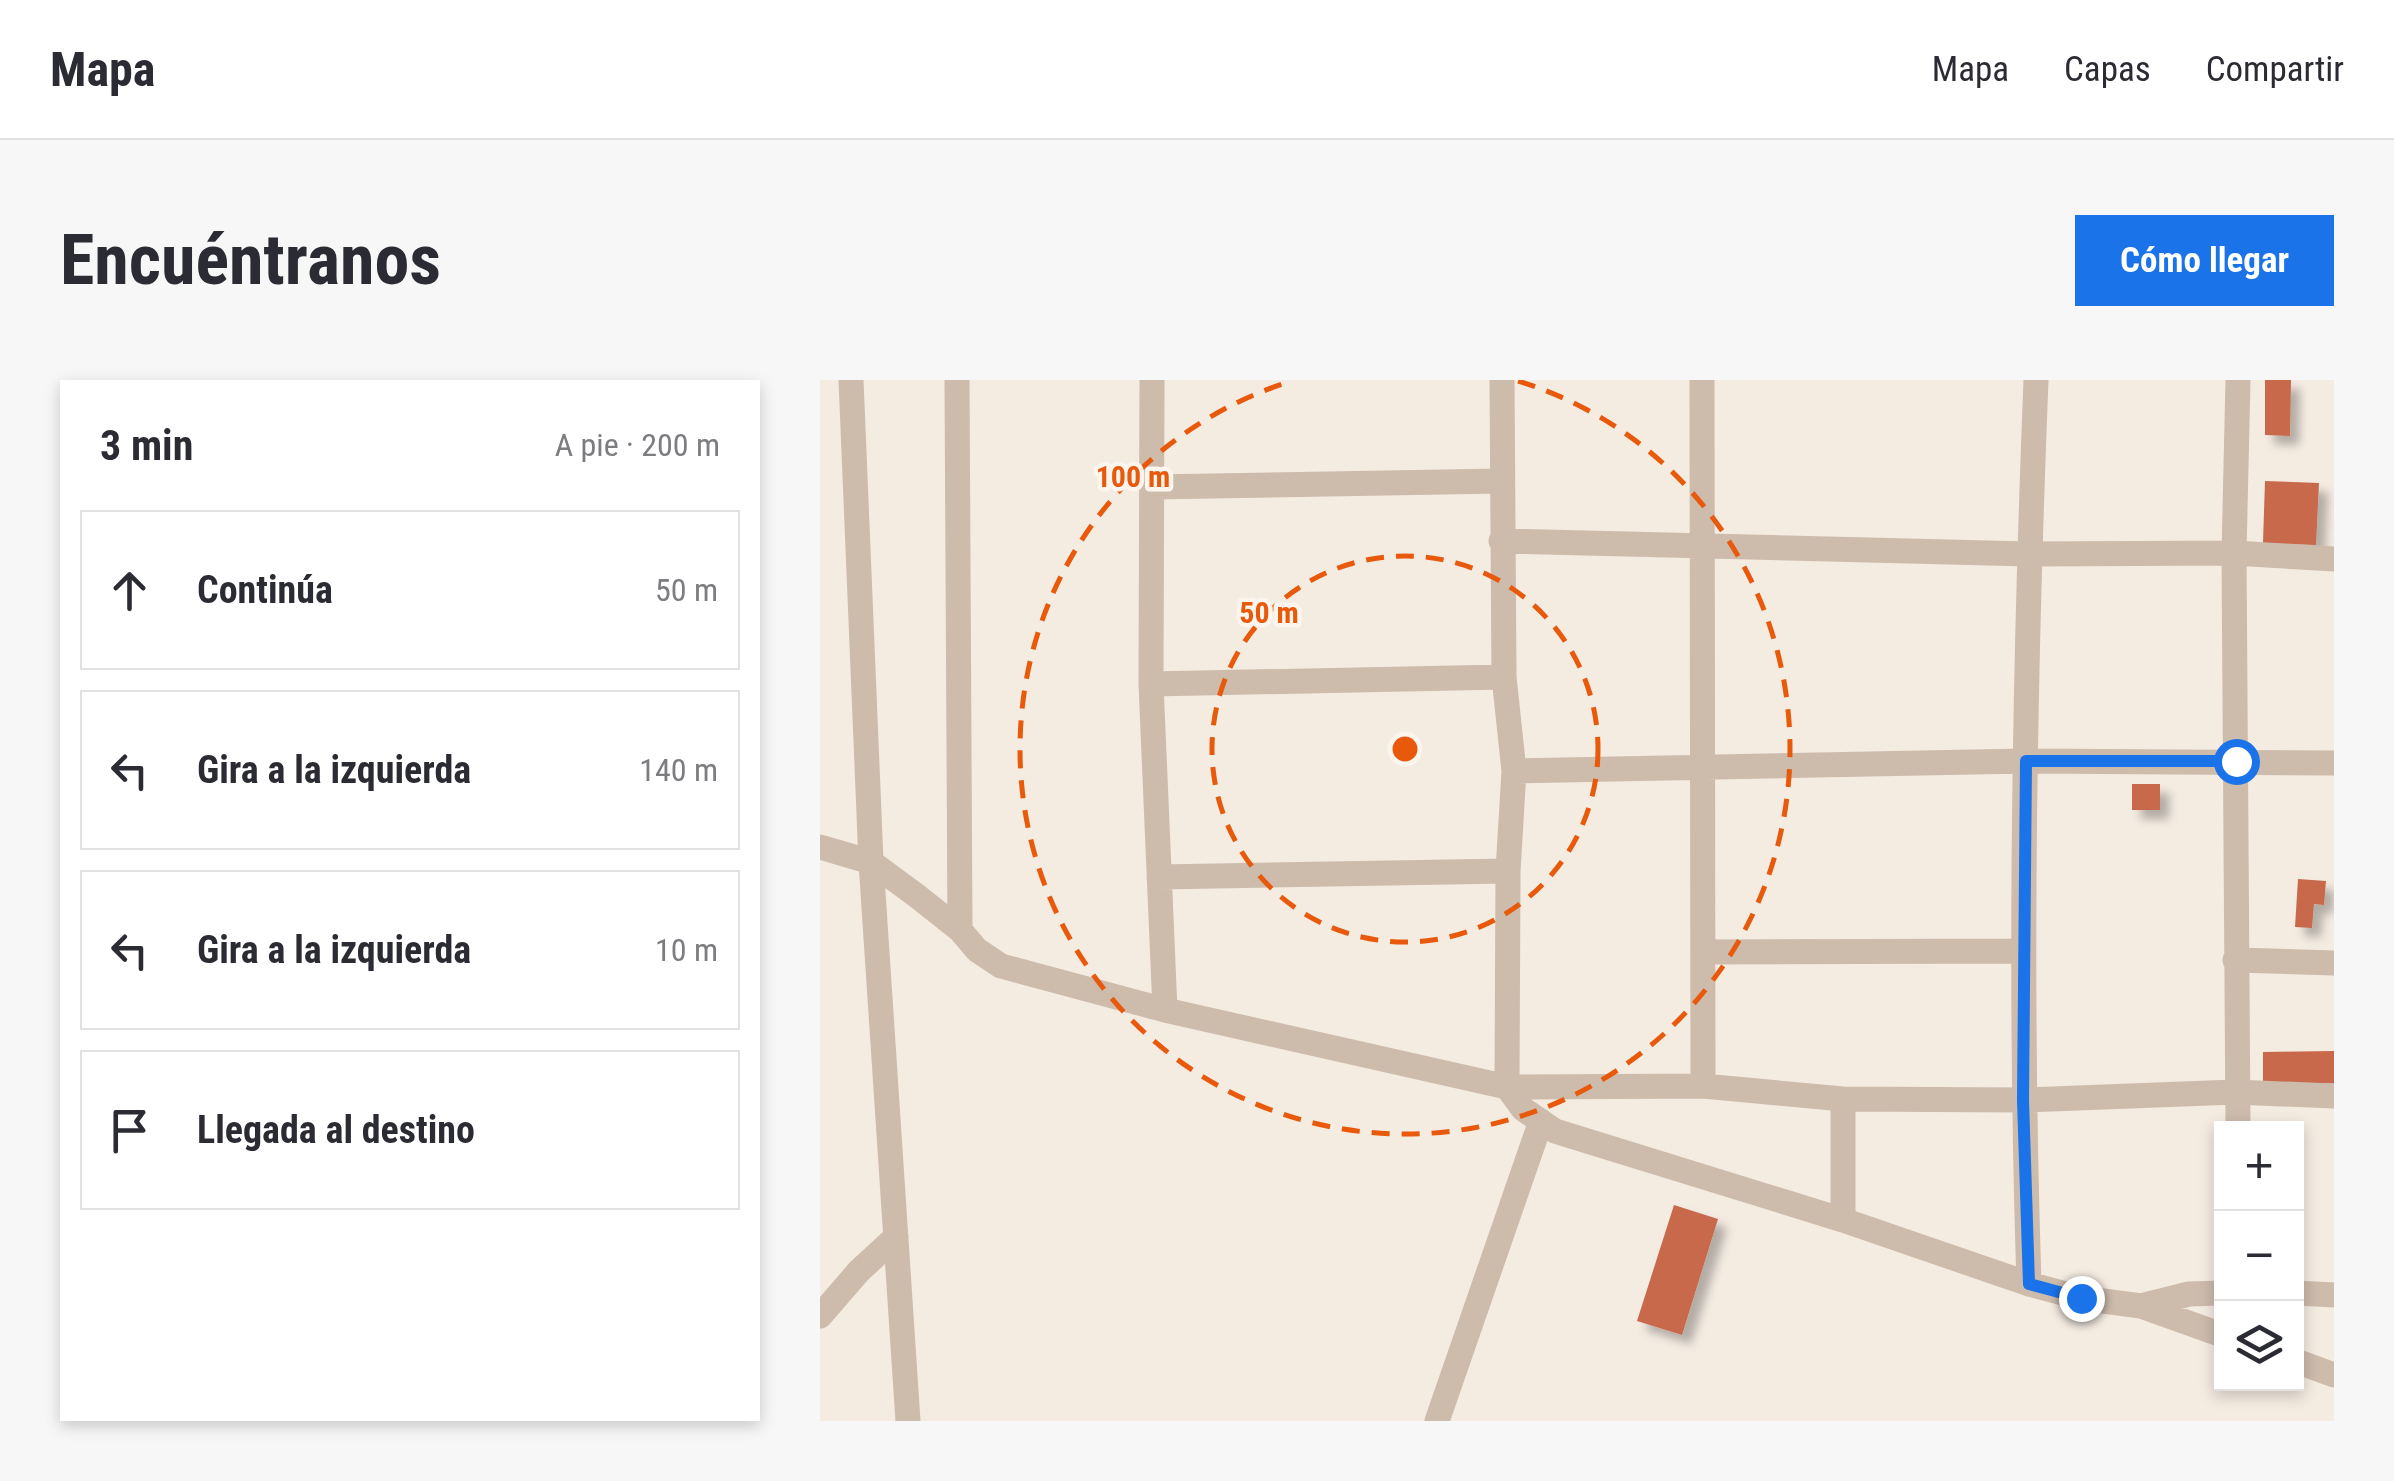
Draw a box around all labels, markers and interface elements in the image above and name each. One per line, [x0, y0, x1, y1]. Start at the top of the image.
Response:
text: Mapa [50, 41, 155, 98]
text: Mapa [1932, 49, 2009, 90]
text: Capas [2064, 49, 2151, 90]
text: Compartir [2206, 49, 2344, 90]
button: Cómo llegar [2075, 215, 2334, 306]
text: Encuéntranos [60, 219, 441, 301]
text: 3 min [100, 421, 193, 470]
text: A pie · 200 m [555, 426, 720, 464]
text: 100 m [1096, 459, 1170, 494]
icon: ahead [102, 563, 157, 618]
text: Continúa [197, 568, 333, 612]
text: 50 m [655, 571, 718, 609]
text: 50 m [1239, 595, 1299, 630]
centre of rings [1387, 731, 1423, 767]
route start [2214, 739, 2260, 785]
icon: left [102, 743, 157, 798]
text: Gira a la izquierda [197, 748, 471, 792]
text: 140 m [639, 751, 718, 789]
icon: left [102, 923, 157, 978]
text: Gira a la izquierda [197, 928, 471, 972]
text: 10 m [655, 931, 718, 969]
icon: arrive [102, 1103, 157, 1158]
text: Llegada al destino [197, 1108, 475, 1152]
map controls [2214, 1121, 2304, 1391]
button: + [2214, 1121, 2304, 1211]
button: − [2214, 1211, 2304, 1301]
route end [2059, 1276, 2105, 1322]
button: layers [2214, 1301, 2304, 1391]

